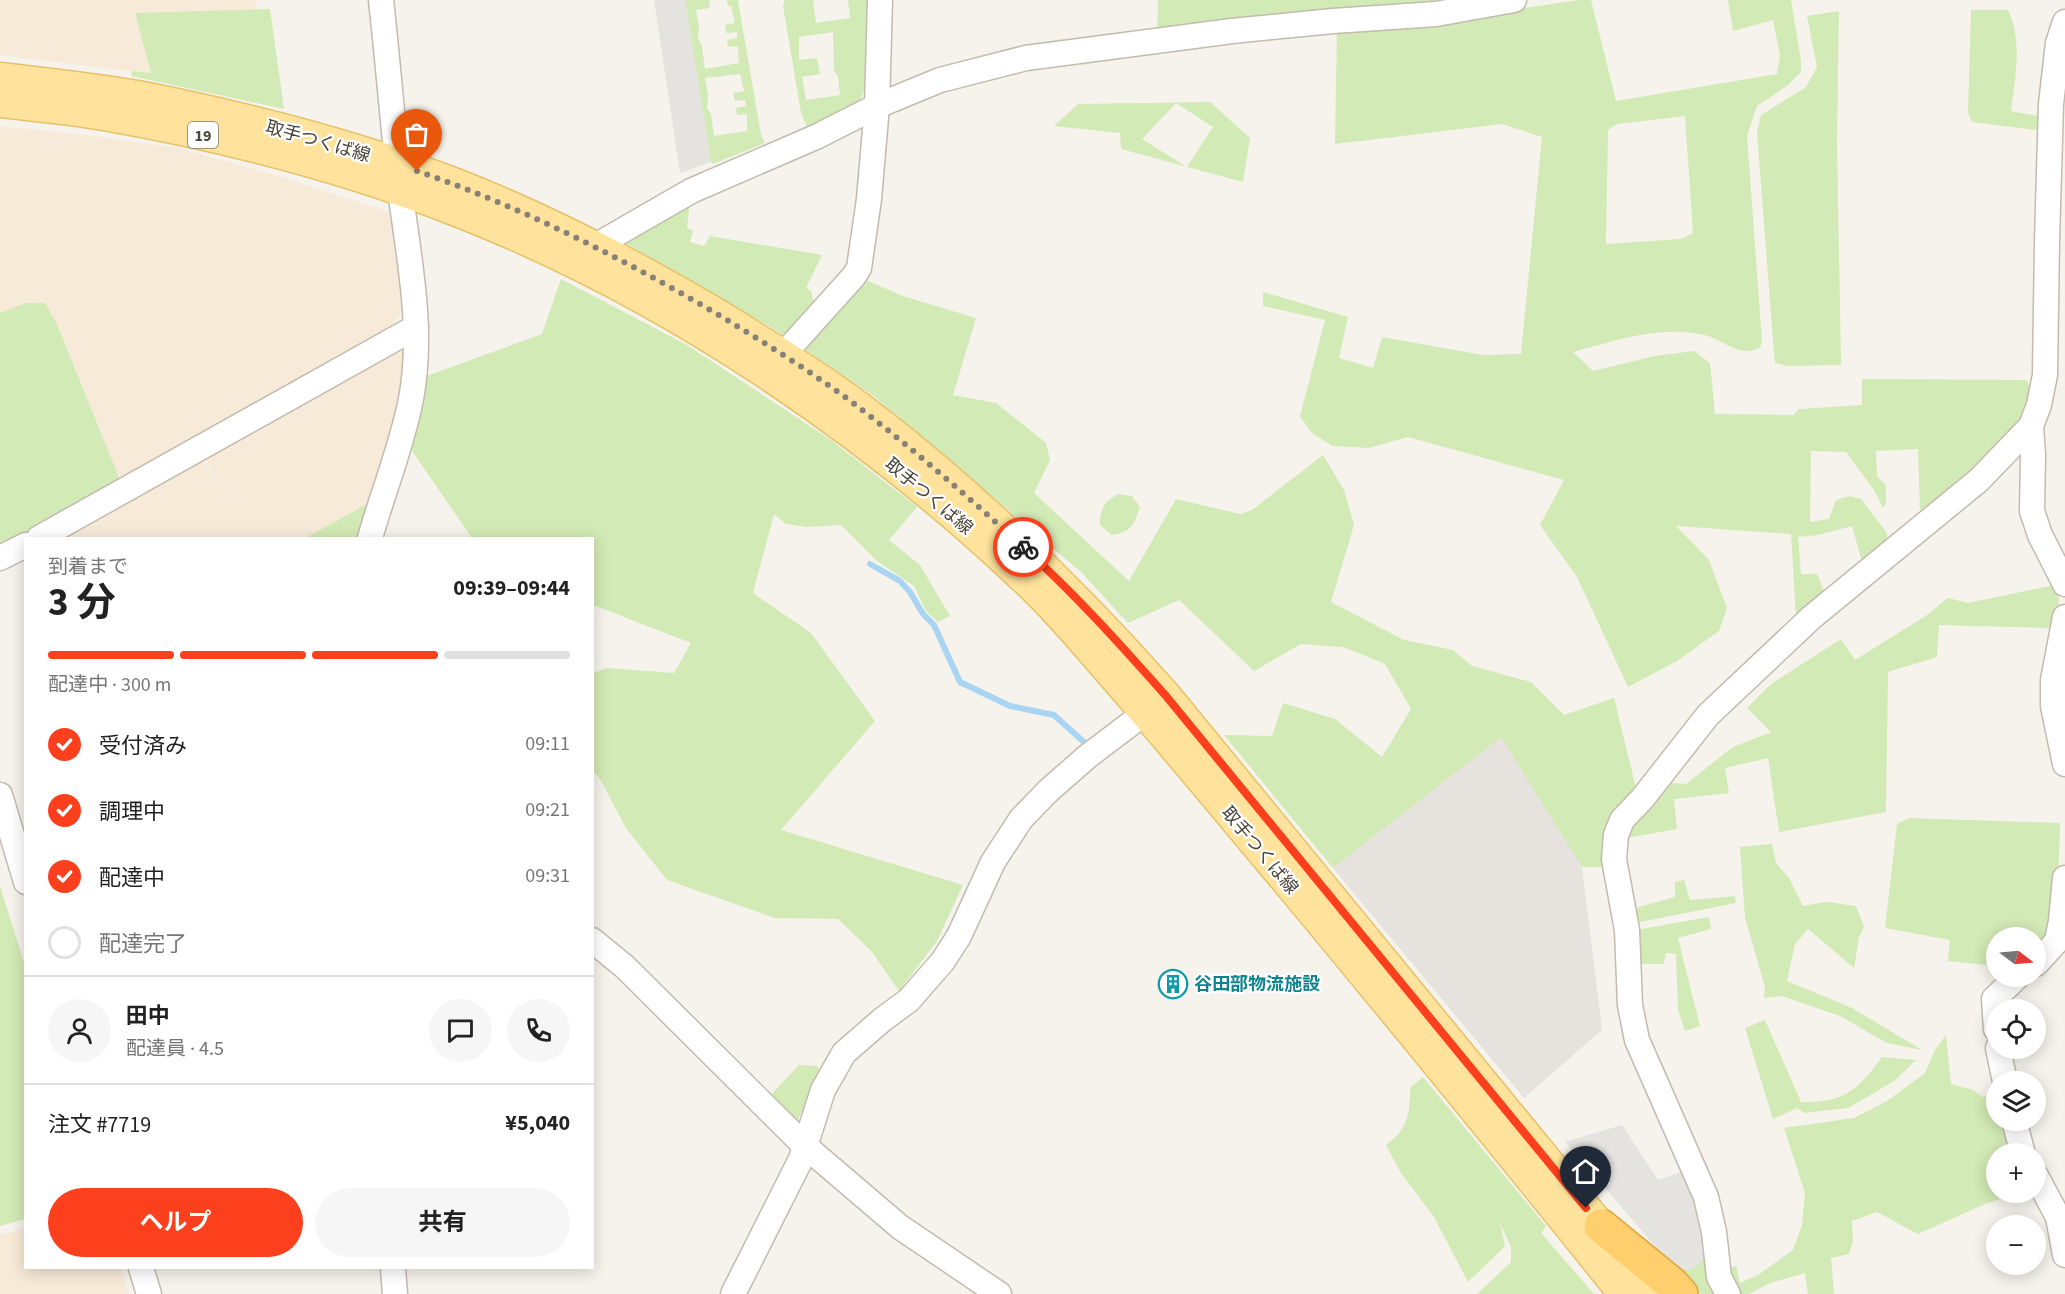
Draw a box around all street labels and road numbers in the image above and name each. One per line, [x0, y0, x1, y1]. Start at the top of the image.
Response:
street label: 取手つくば線 [263, 115, 373, 168]
road number: 19 [188, 122, 218, 148]
street label: 取手つくば線 [879, 452, 978, 541]
street label: 取手つくば線 [1215, 801, 1304, 900]

